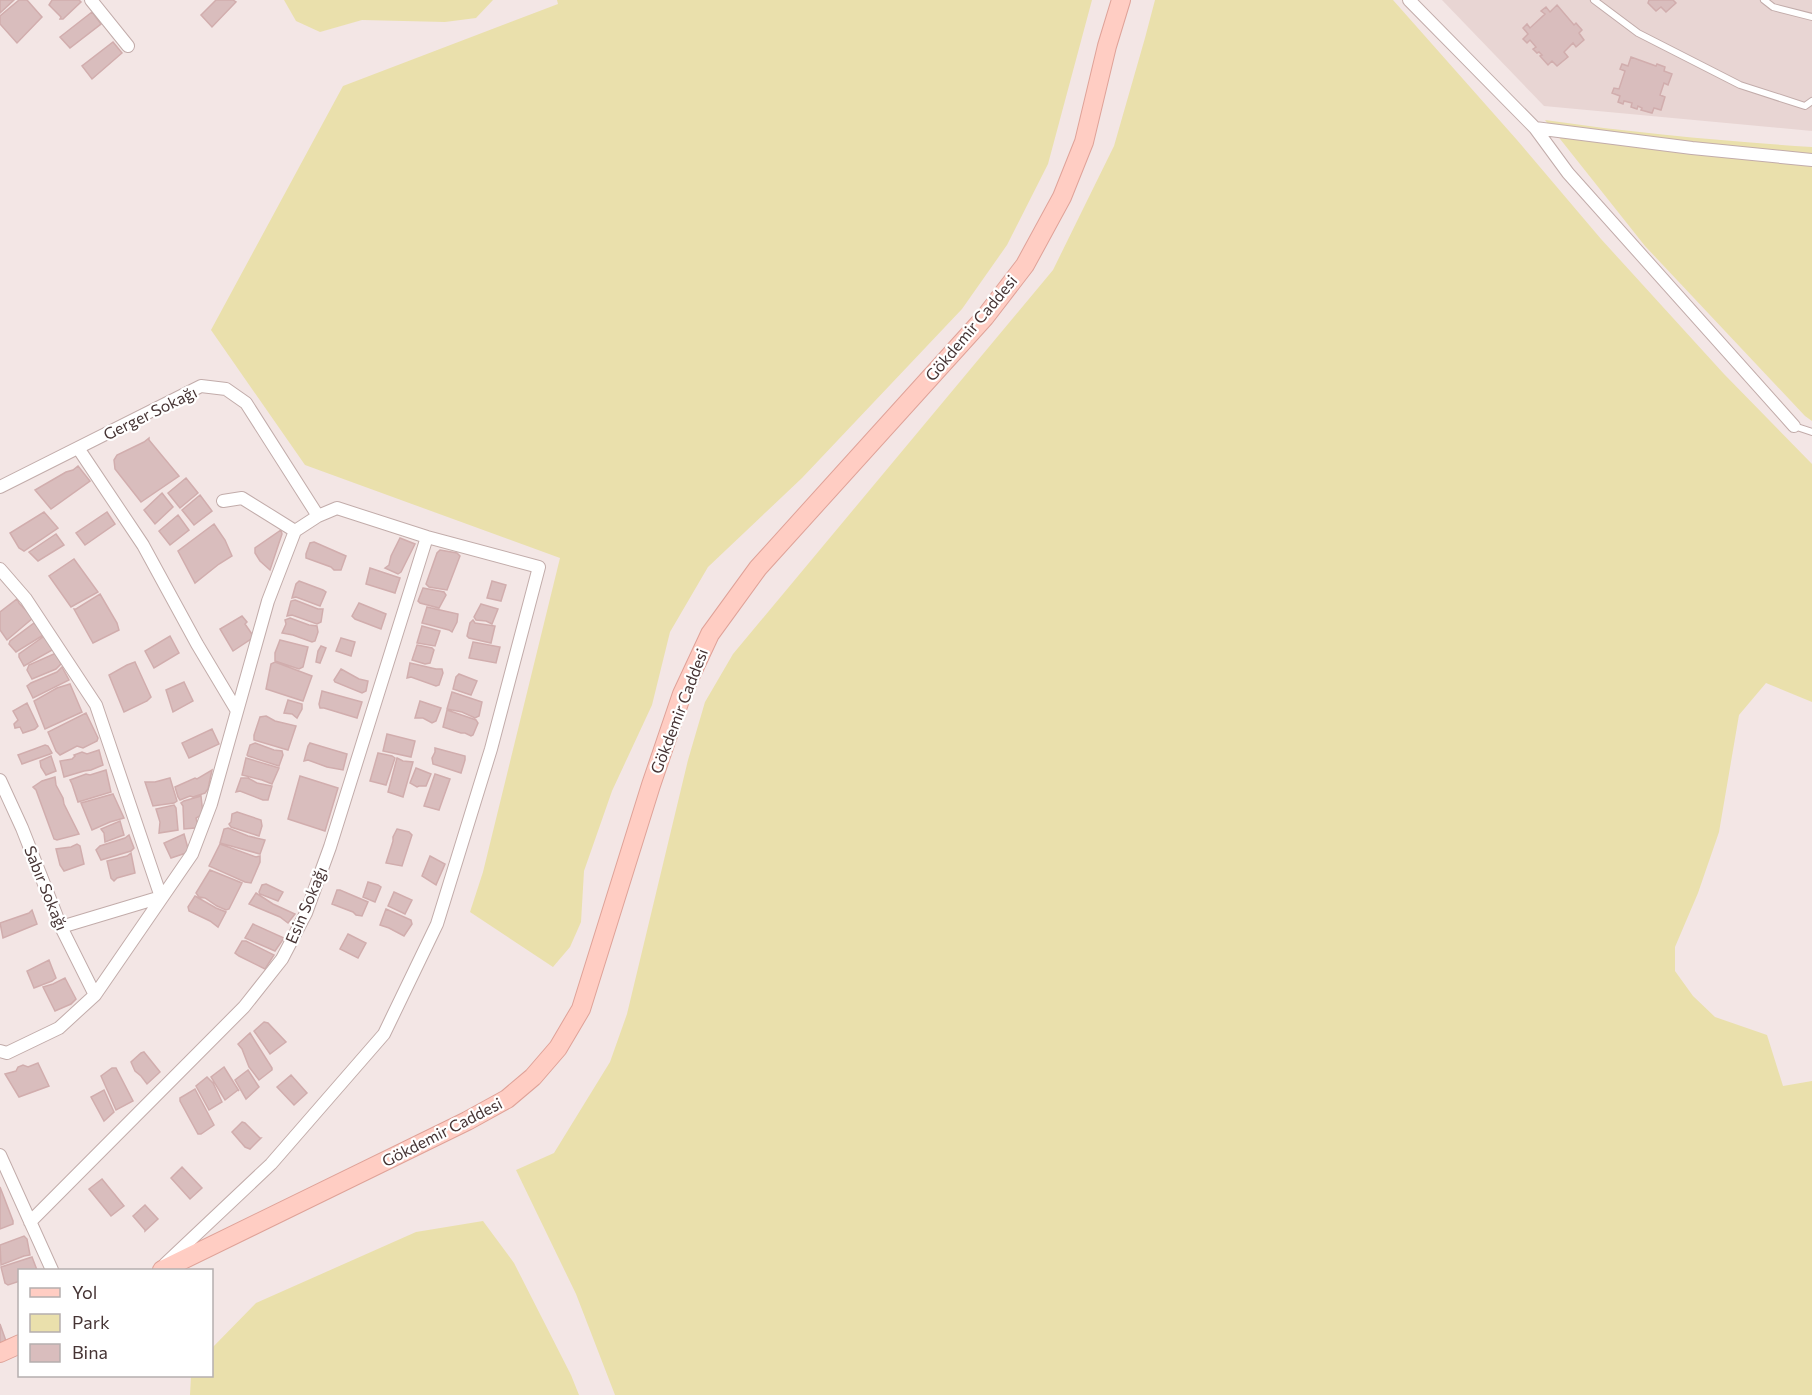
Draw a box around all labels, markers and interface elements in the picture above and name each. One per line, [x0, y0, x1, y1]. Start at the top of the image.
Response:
street label: Gökdemir Caddesi [921, 271, 1020, 385]
street label: Gerger Sokağı [100, 382, 200, 443]
street label: Gökdemir Caddesi [646, 646, 711, 776]
street label: Sabır Sokağı [21, 843, 72, 933]
street label: Esin Sokağı [281, 863, 330, 946]
street label: Gökdemir Caddesi [378, 1093, 505, 1170]
legend [18, 1269, 213, 1377]
text: Yol [72, 1281, 97, 1303]
text: Park [72, 1311, 110, 1333]
text: Bina [72, 1341, 108, 1363]

